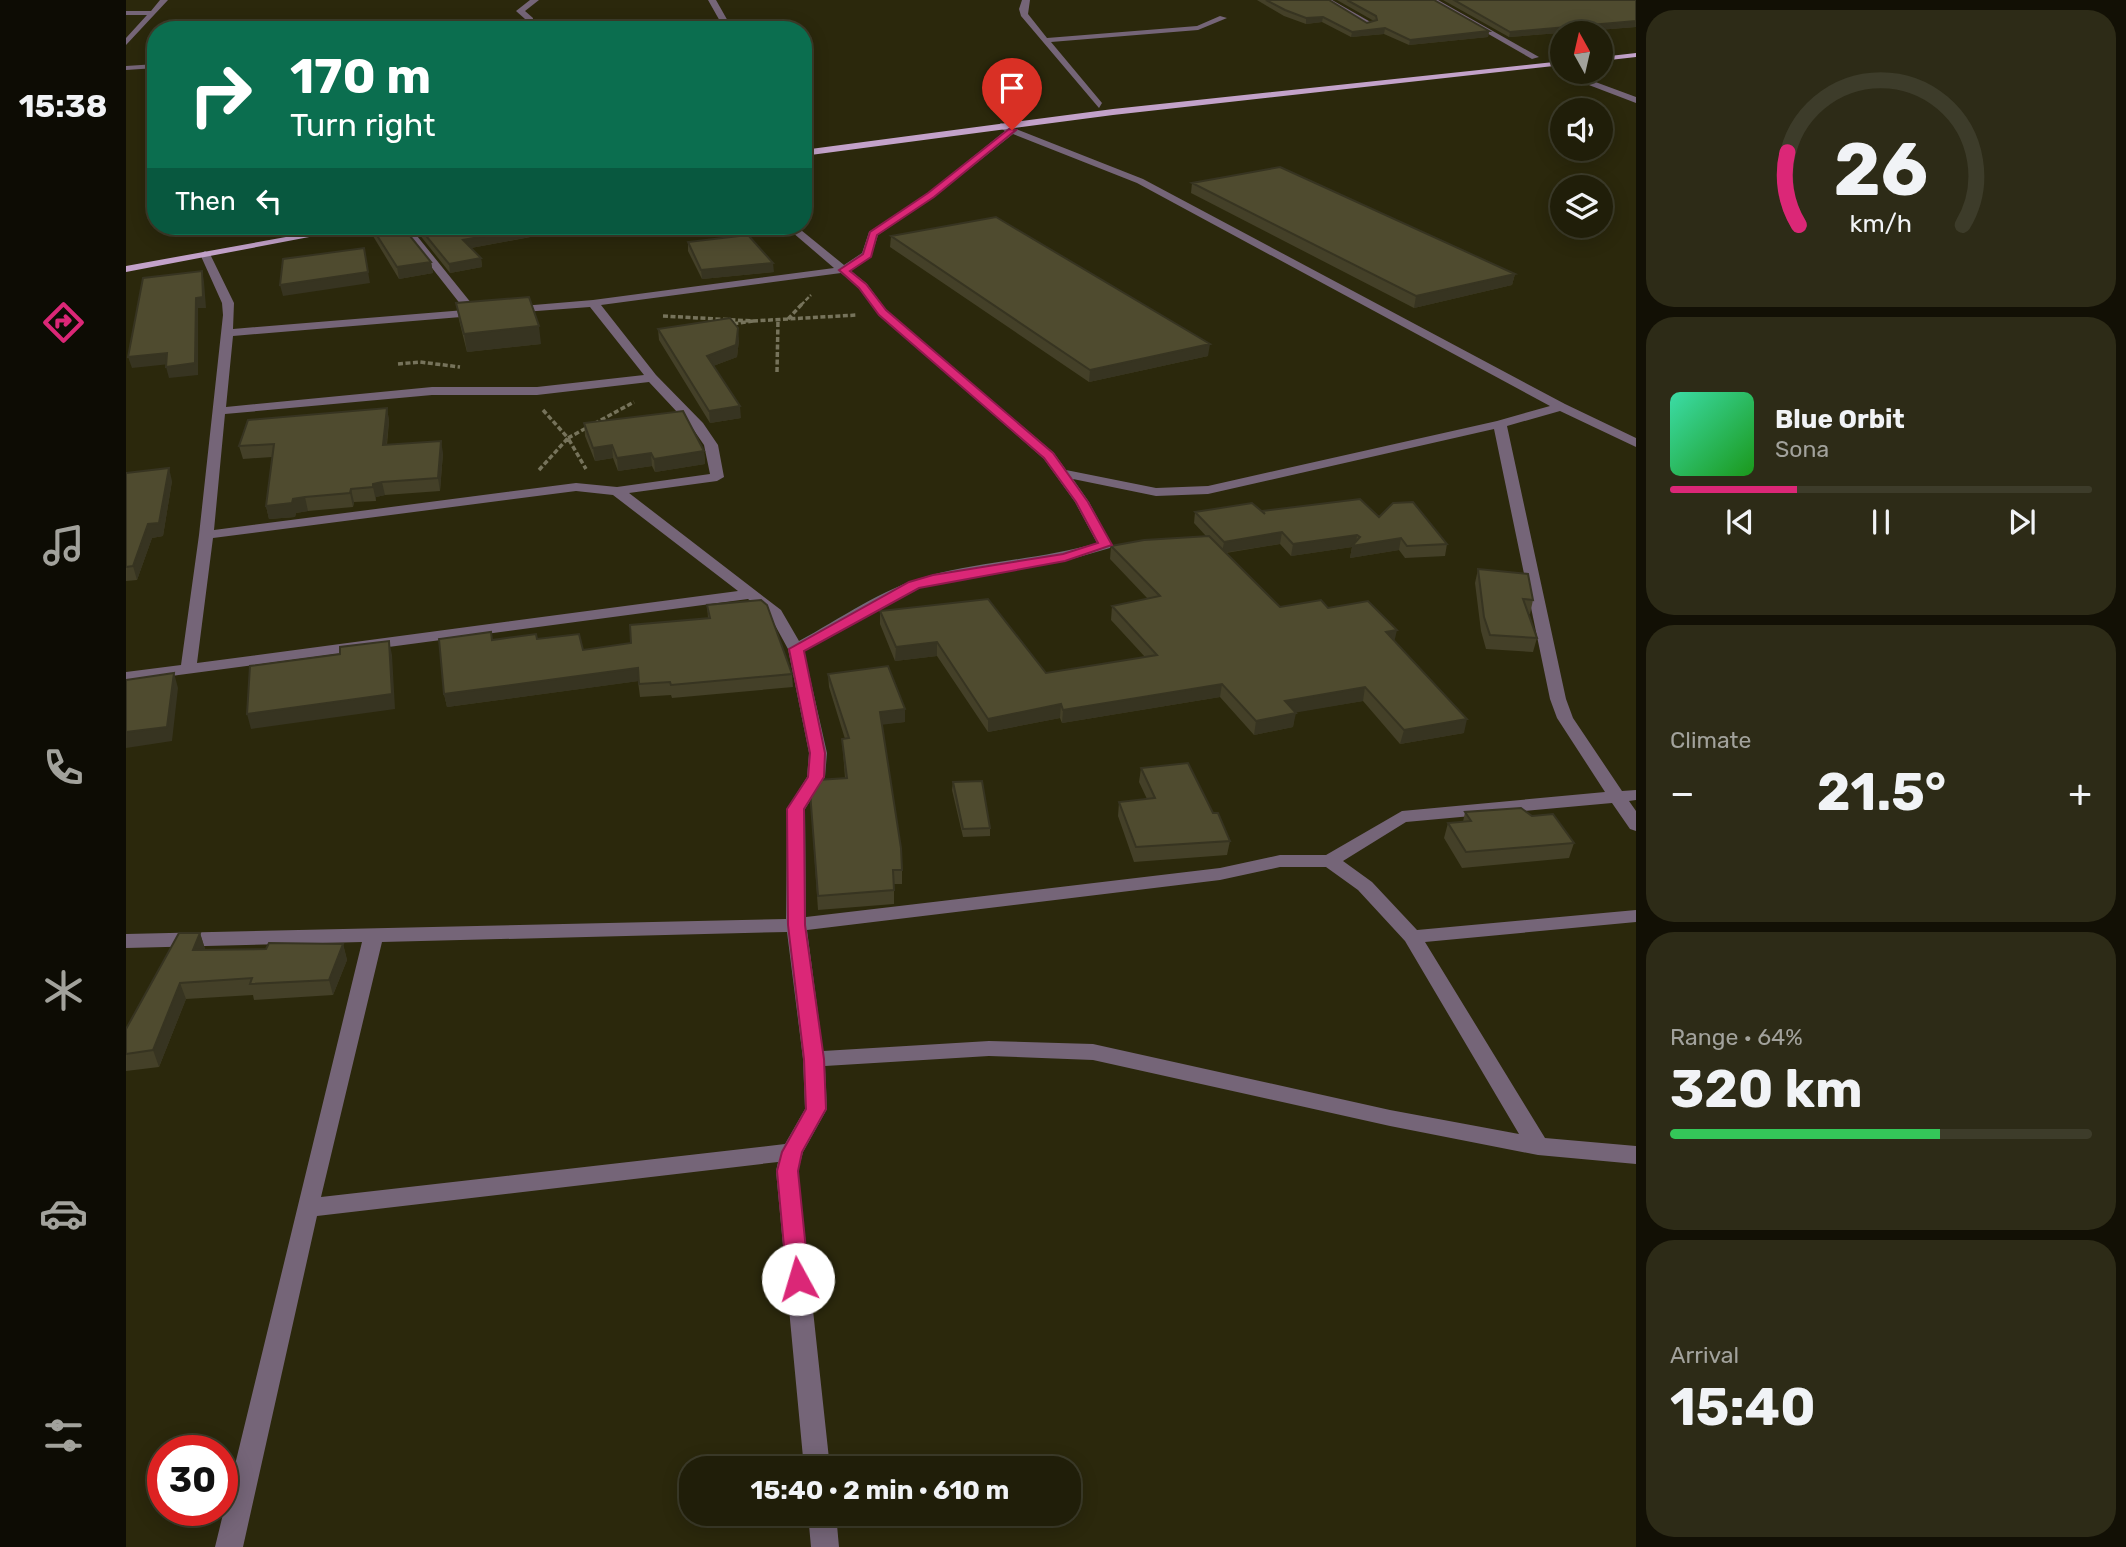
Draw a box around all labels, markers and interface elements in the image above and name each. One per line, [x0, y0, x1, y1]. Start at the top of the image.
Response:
north arrow [1550, 21, 1614, 84]
map controls [1550, 21, 1613, 238]
text: 170 m [290, 47, 431, 105]
icon: right [175, 49, 266, 140]
pin [982, 58, 1042, 130]
icon: arrive [993, 69, 1031, 107]
text: 15:38 [19, 87, 107, 125]
button: sound [1550, 98, 1613, 161]
text: Turn right [290, 106, 435, 144]
text: 26 [1834, 127, 1928, 213]
button: layers [1550, 175, 1613, 238]
icon: left [250, 182, 288, 220]
text: Then [175, 186, 236, 217]
text: km/h [1850, 209, 1912, 238]
icon: directions [39, 298, 88, 347]
text: Blue Orbit [1775, 404, 1905, 435]
text: Sona [1775, 435, 1829, 463]
icon: previous [1721, 503, 1759, 541]
icon: pause [1862, 503, 1900, 541]
icon: next [2003, 503, 2041, 541]
icon: music [39, 521, 88, 570]
text: Climate [1670, 726, 1751, 754]
icon: phone [39, 743, 88, 792]
text: 21.5° [1817, 761, 1946, 823]
text: − [1670, 770, 1695, 816]
text: + [2068, 770, 2092, 816]
icon: climate [39, 966, 88, 1015]
text: Range · 64% [1670, 1023, 1803, 1051]
text: 320 km [1670, 1058, 1863, 1120]
icon: car [39, 1189, 88, 1238]
position arrow [761, 1242, 835, 1316]
text: Arrival [1670, 1341, 1739, 1369]
text: 15:40 [1670, 1376, 1816, 1438]
icon: filters [39, 1411, 88, 1460]
speed limit sign: 30 [147, 1435, 238, 1526]
text: 15:40 · 2 min · 610 m [751, 1475, 1009, 1506]

